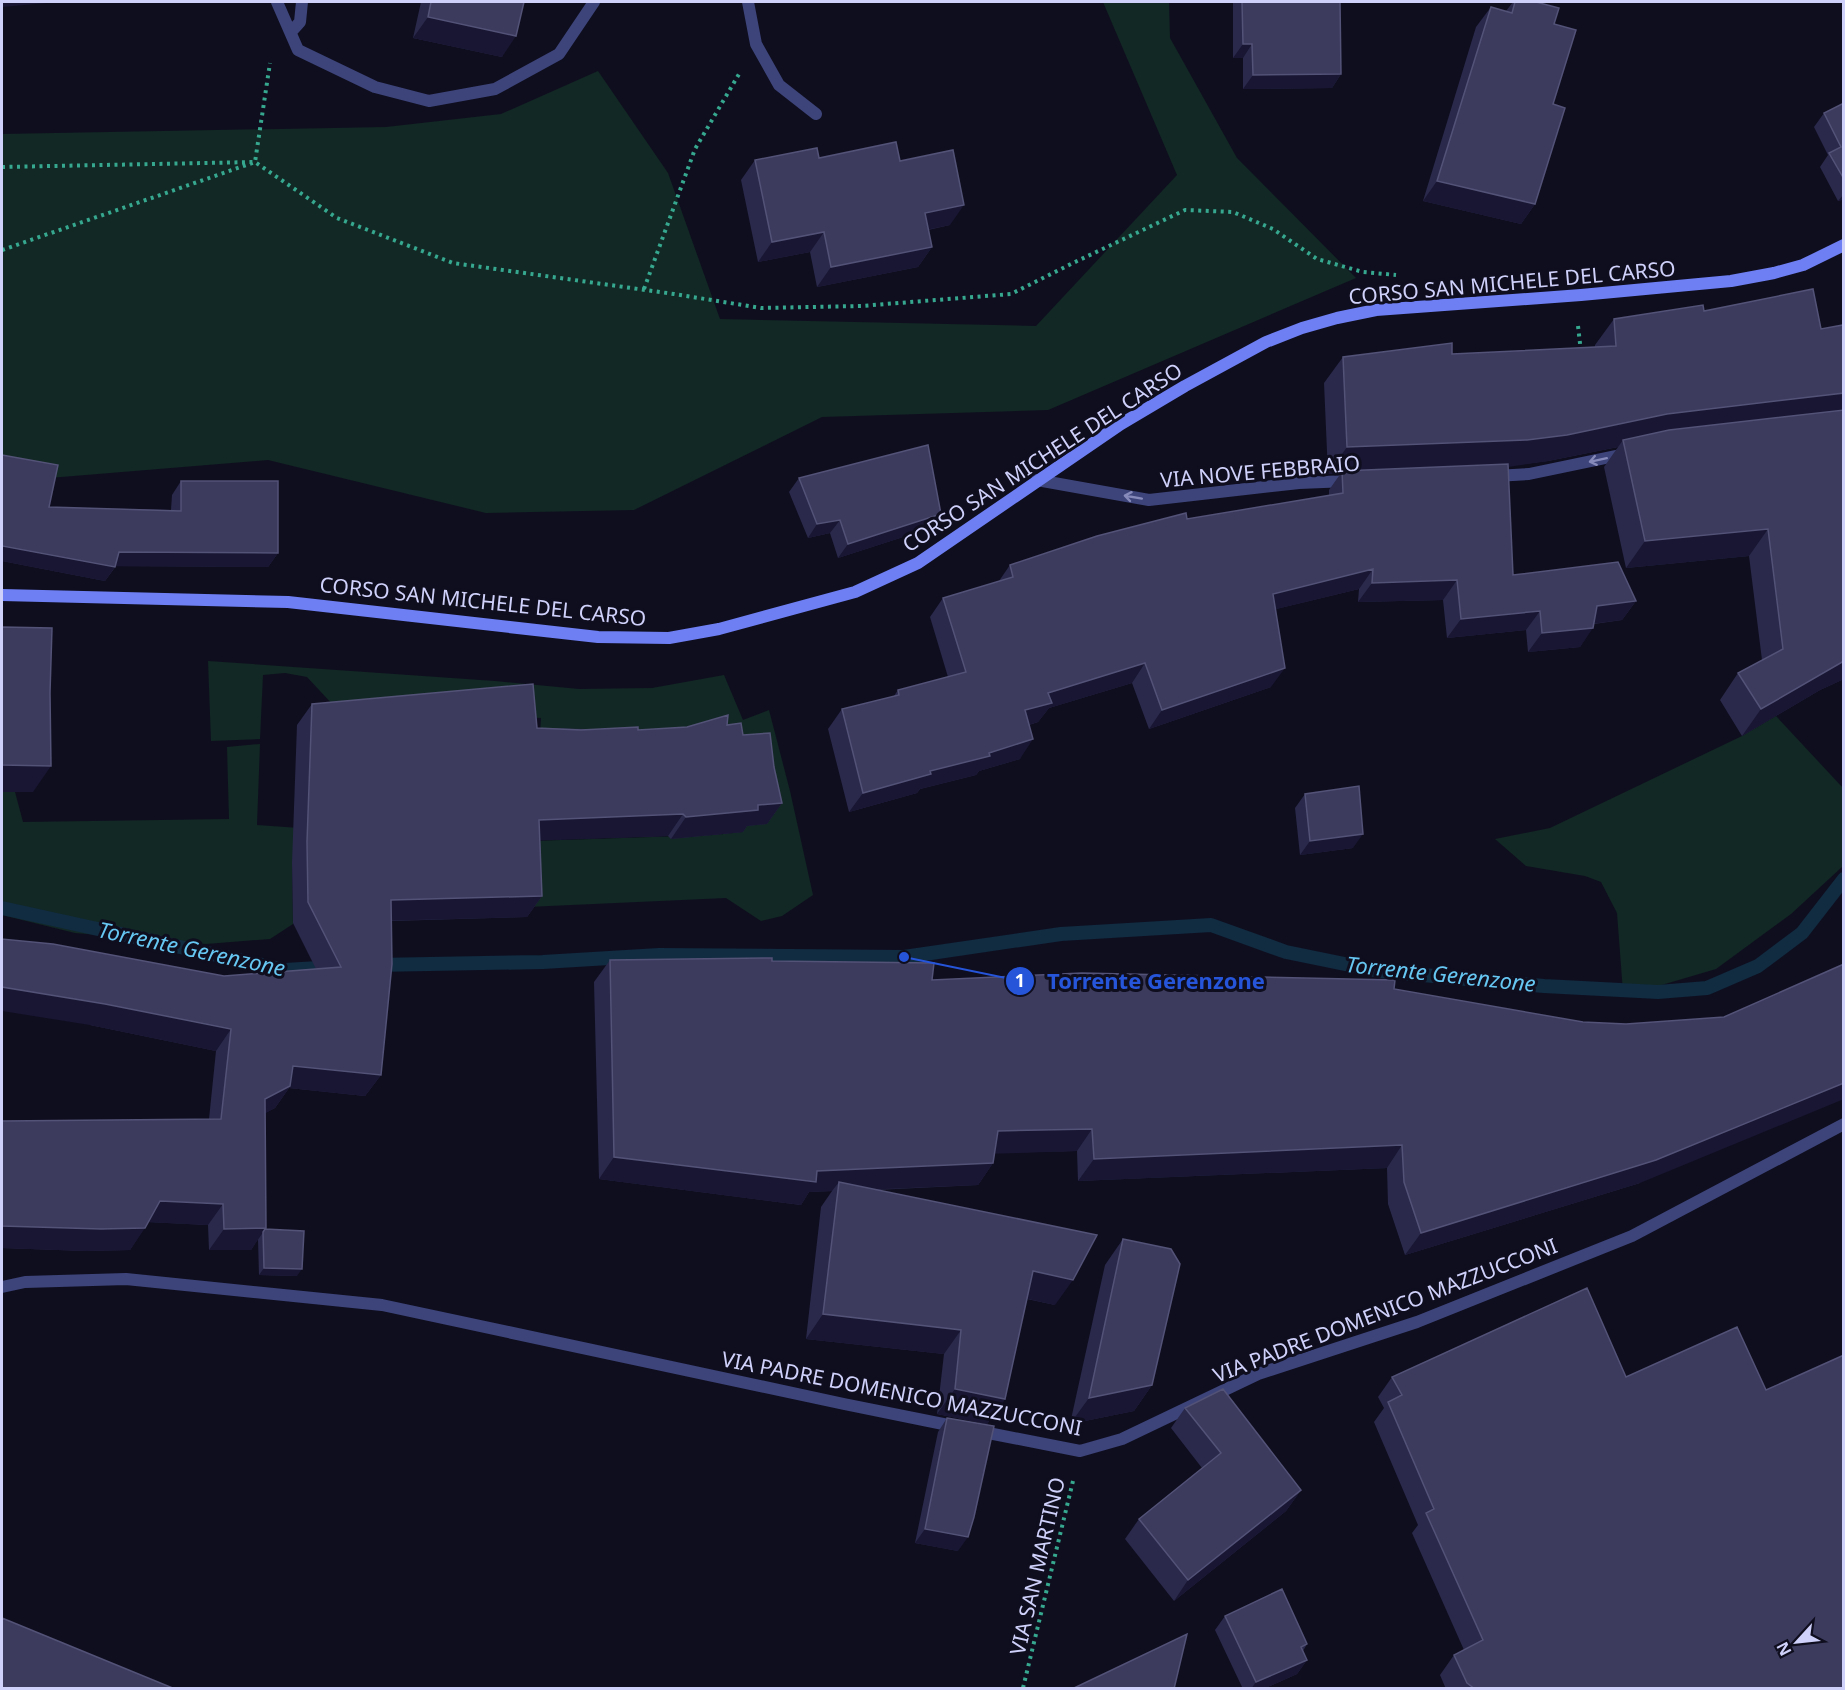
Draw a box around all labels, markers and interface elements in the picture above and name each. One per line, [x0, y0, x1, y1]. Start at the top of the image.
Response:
street label: CORSO SAN MICHELE DEL CARSO [1347, 254, 1677, 310]
street label: CORSO SAN MICHELE DEL CARSO [897, 356, 1187, 558]
street label: VIA NOVE FEBBRAIO [1159, 448, 1361, 494]
one-way arrow [1589, 455, 1609, 466]
one-way arrow [1124, 491, 1144, 502]
street label: CORSO SAN MICHELE DEL CARSO [318, 570, 648, 632]
water label: Torrente Gerenzone [96, 914, 288, 982]
water label: Torrente Gerenzone [1345, 948, 1537, 998]
callout: Torrente Gerenzone [1005, 961, 1277, 1001]
text: Torrente Gerenzone [1047, 965, 1265, 995]
text: 1 [1015, 968, 1025, 992]
street label: VIA PADRE DOMENICO MAZZUCCONI [1209, 1231, 1561, 1389]
street label: VIA PADRE DOMENICO MAZZUCCONI [719, 1344, 1085, 1442]
street label: VIA SAN MARTINO [1003, 1474, 1071, 1658]
north arrow [1767, 1612, 1827, 1672]
text: N [1771, 1638, 1796, 1660]

